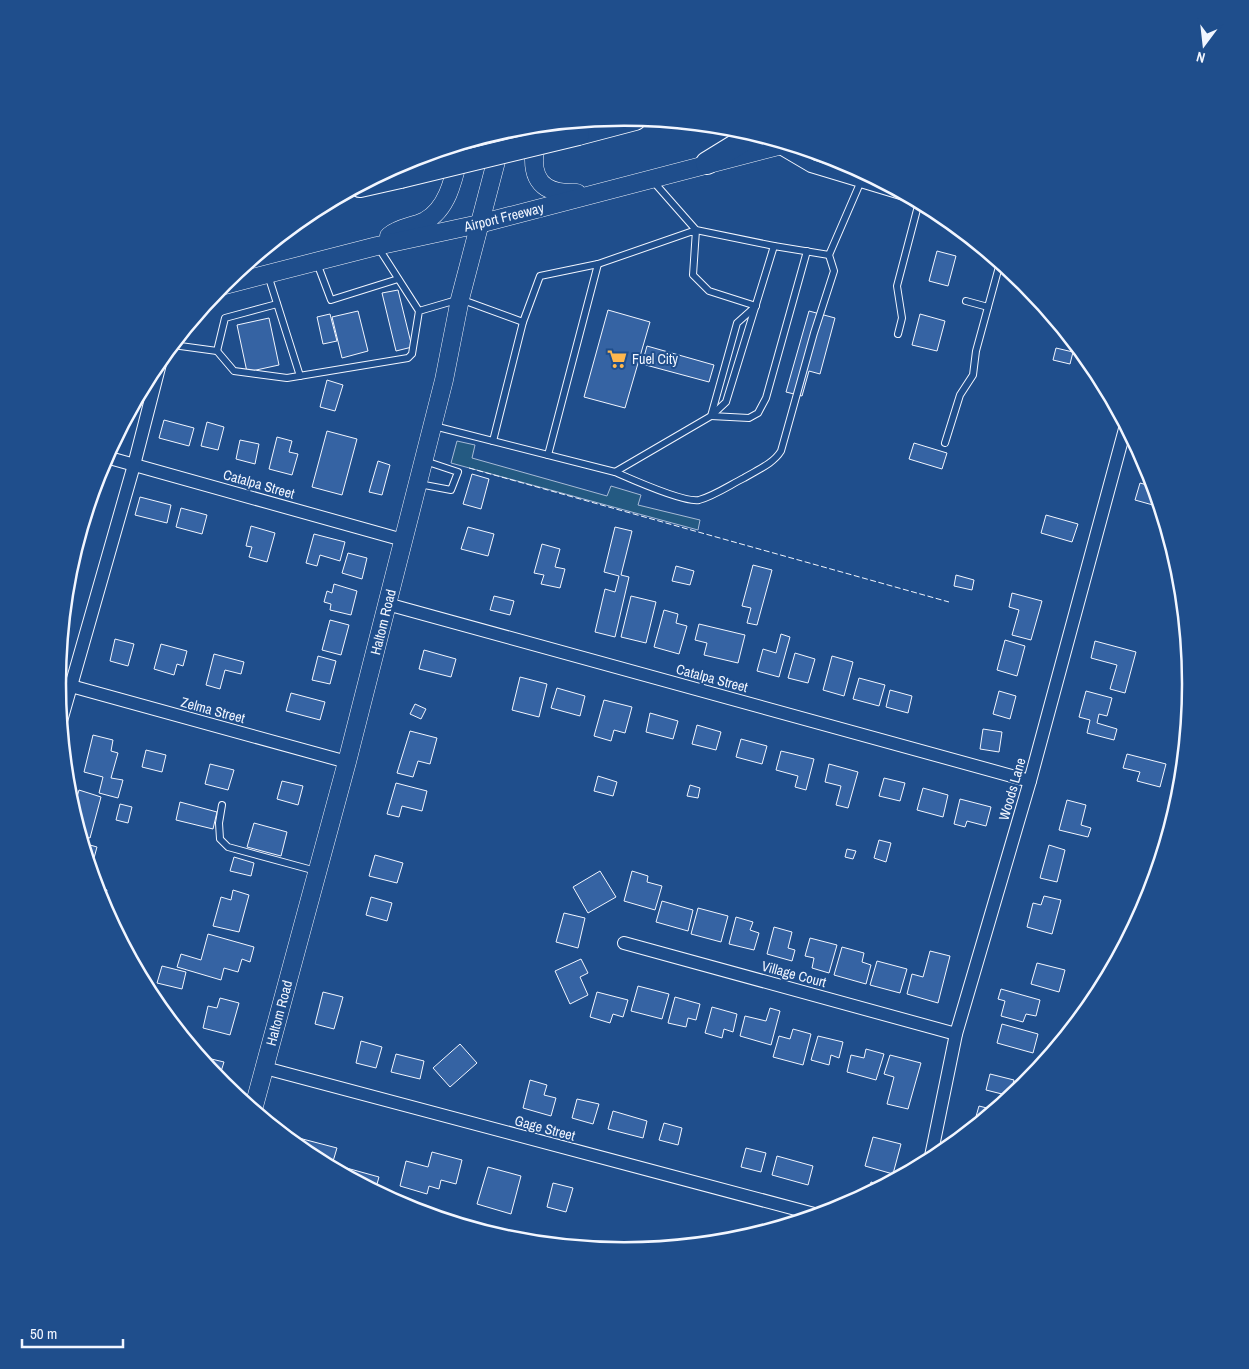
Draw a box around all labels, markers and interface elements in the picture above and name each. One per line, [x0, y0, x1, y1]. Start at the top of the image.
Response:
north arrow [1179, 20, 1229, 70]
text: N [1194, 48, 1207, 67]
street label: Airport Freeway [461, 198, 546, 236]
supermarket icon: Fuel City [606, 348, 628, 370]
place label: Fuel City [632, 350, 678, 368]
street label: Catalpa Street [221, 465, 297, 503]
street label: Haltom Road [366, 587, 400, 657]
street label: Catalpa Street [674, 660, 750, 696]
street label: Zelma Street [179, 693, 247, 727]
street label: Woods Lane [994, 756, 1030, 822]
street label: Village Court [760, 957, 828, 991]
street label: Haltom Road [262, 978, 296, 1048]
street label: Gage Street [513, 1111, 577, 1145]
scale bar [22, 1316, 124, 1348]
text: 50 m [30, 1323, 57, 1344]

